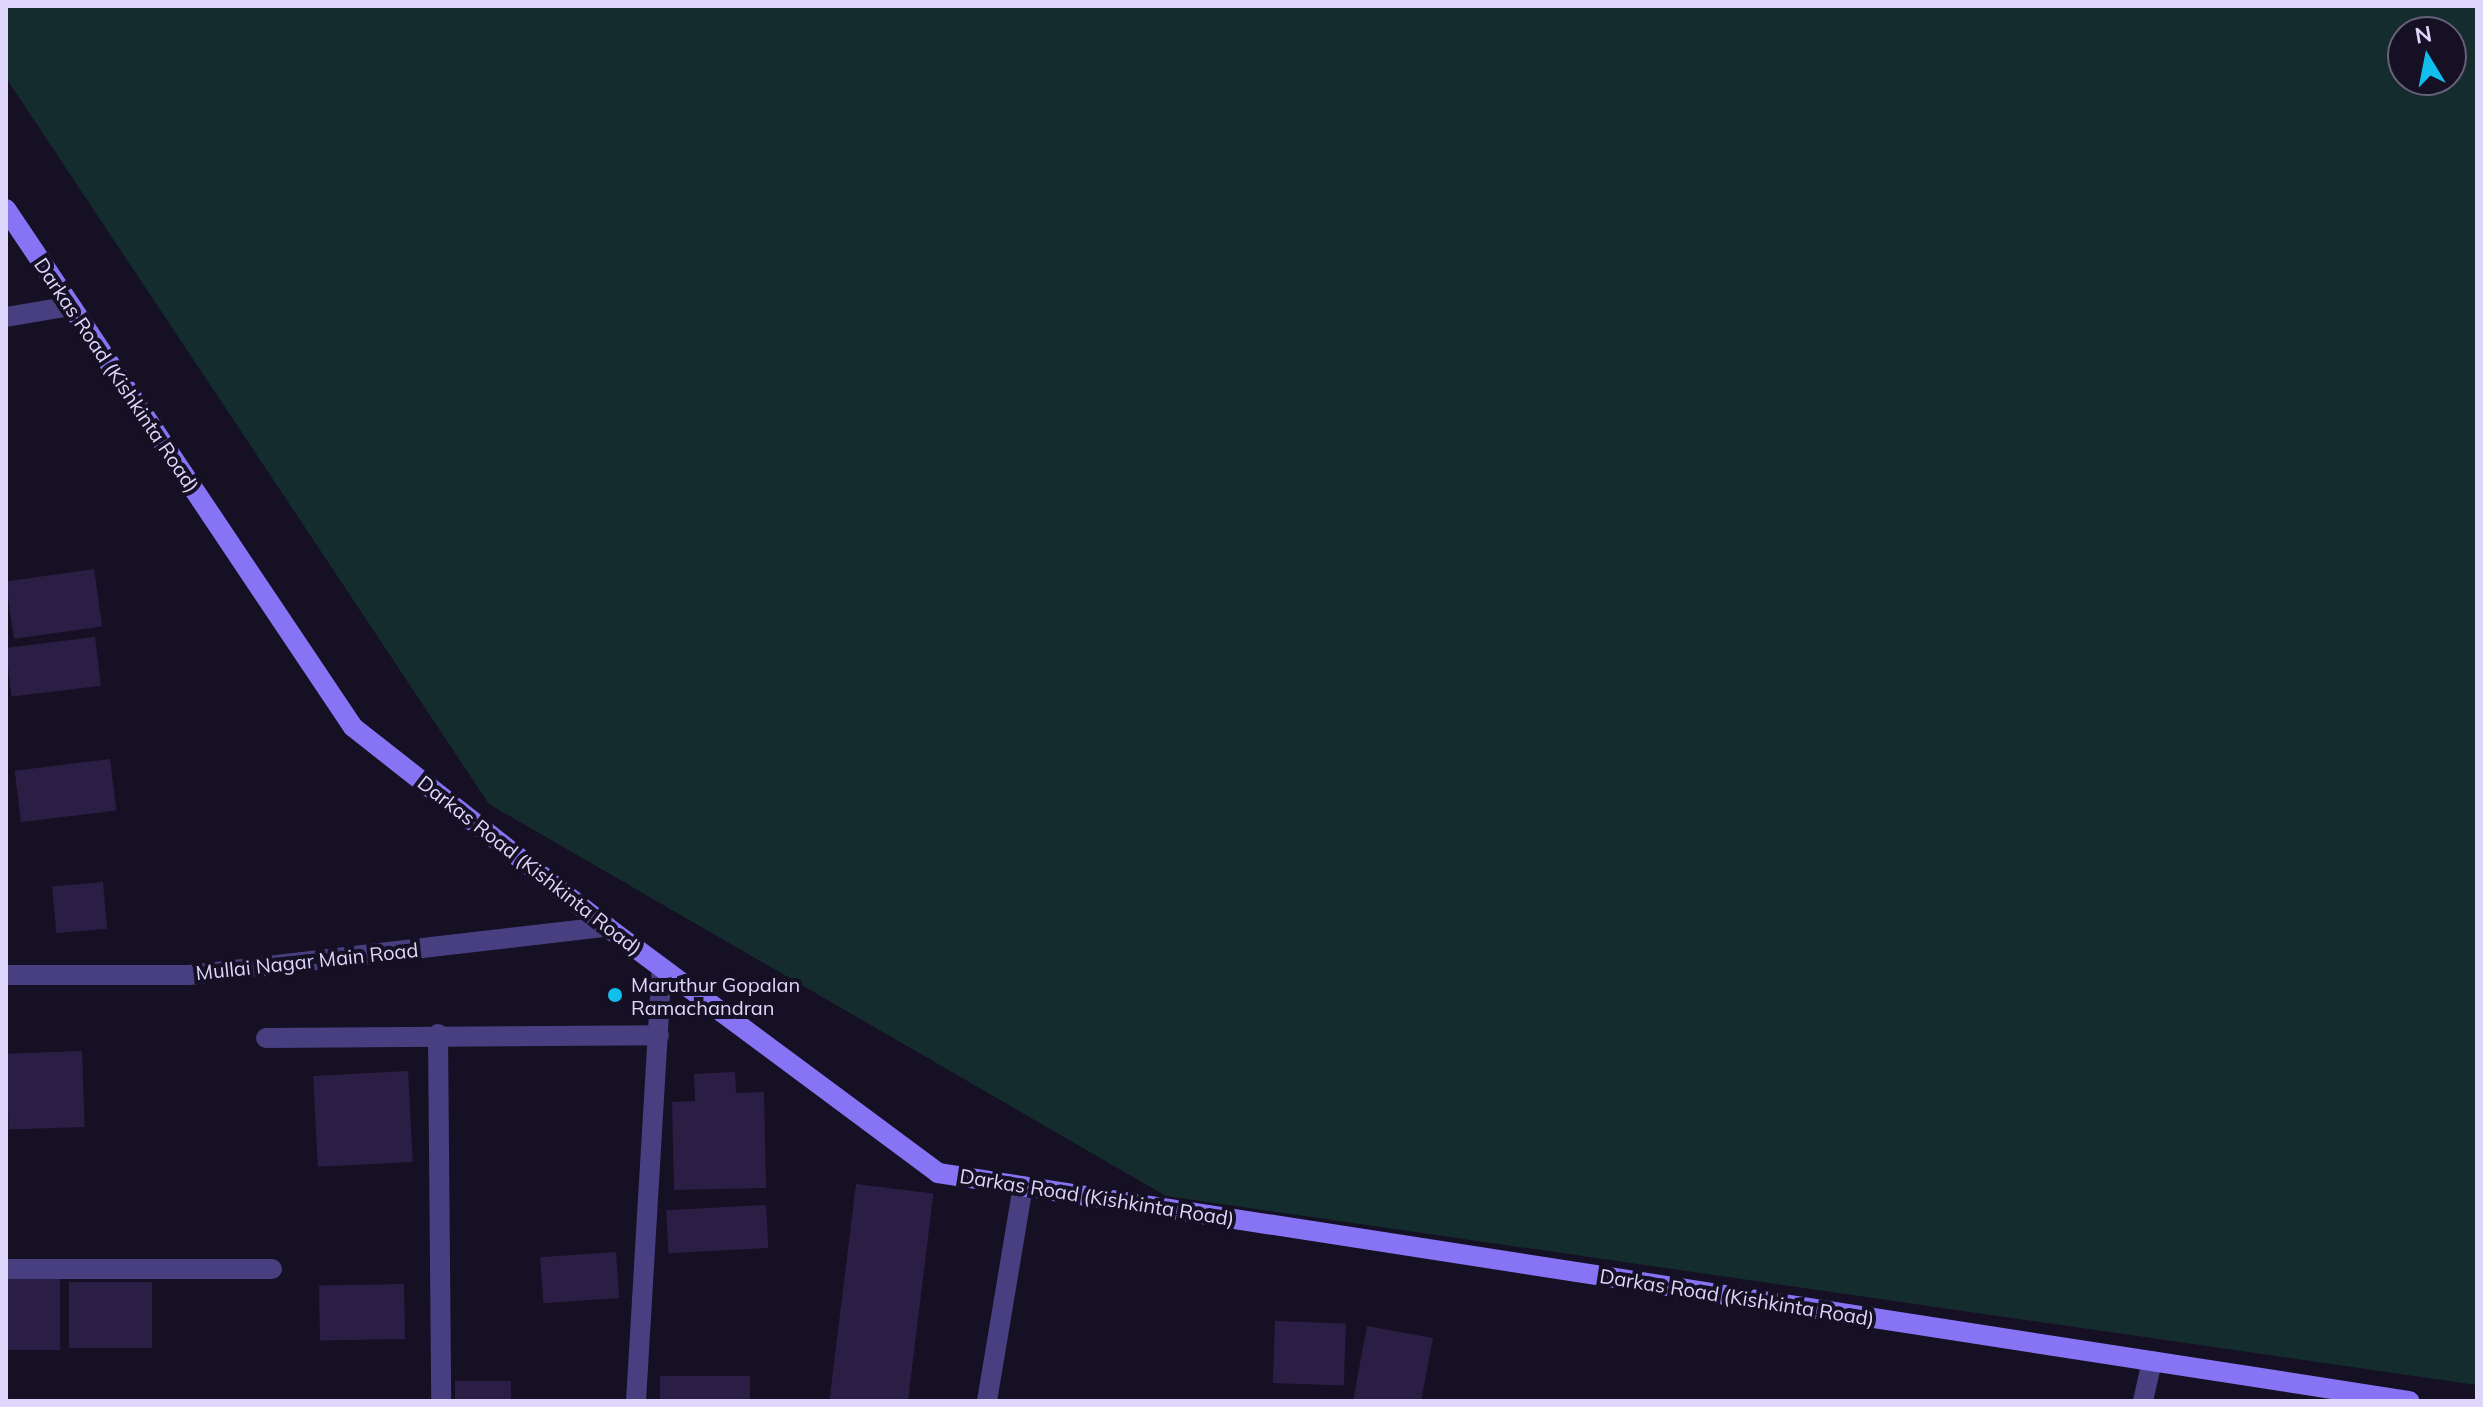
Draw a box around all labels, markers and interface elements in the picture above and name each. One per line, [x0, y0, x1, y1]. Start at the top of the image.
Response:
north arrow [2387, 16, 2467, 96]
text: N [2413, 19, 2434, 50]
street label: Darkas Road (Kishkinta Road) [29, 253, 205, 497]
street label: Darkas Road (Kishkinta Road) [413, 770, 647, 960]
street label: Mullai Nagar Main Road [195, 937, 419, 985]
place label: Maruthur Gopalan Ramachandran [631, 972, 800, 1019]
marker: Maruthur Gopalan Ramachandran [606, 986, 624, 1004]
street label: Darkas Road (Kishkinta Road) [958, 1163, 1236, 1231]
street label: Darkas Road (Kishkinta Road) [1598, 1263, 1876, 1331]

